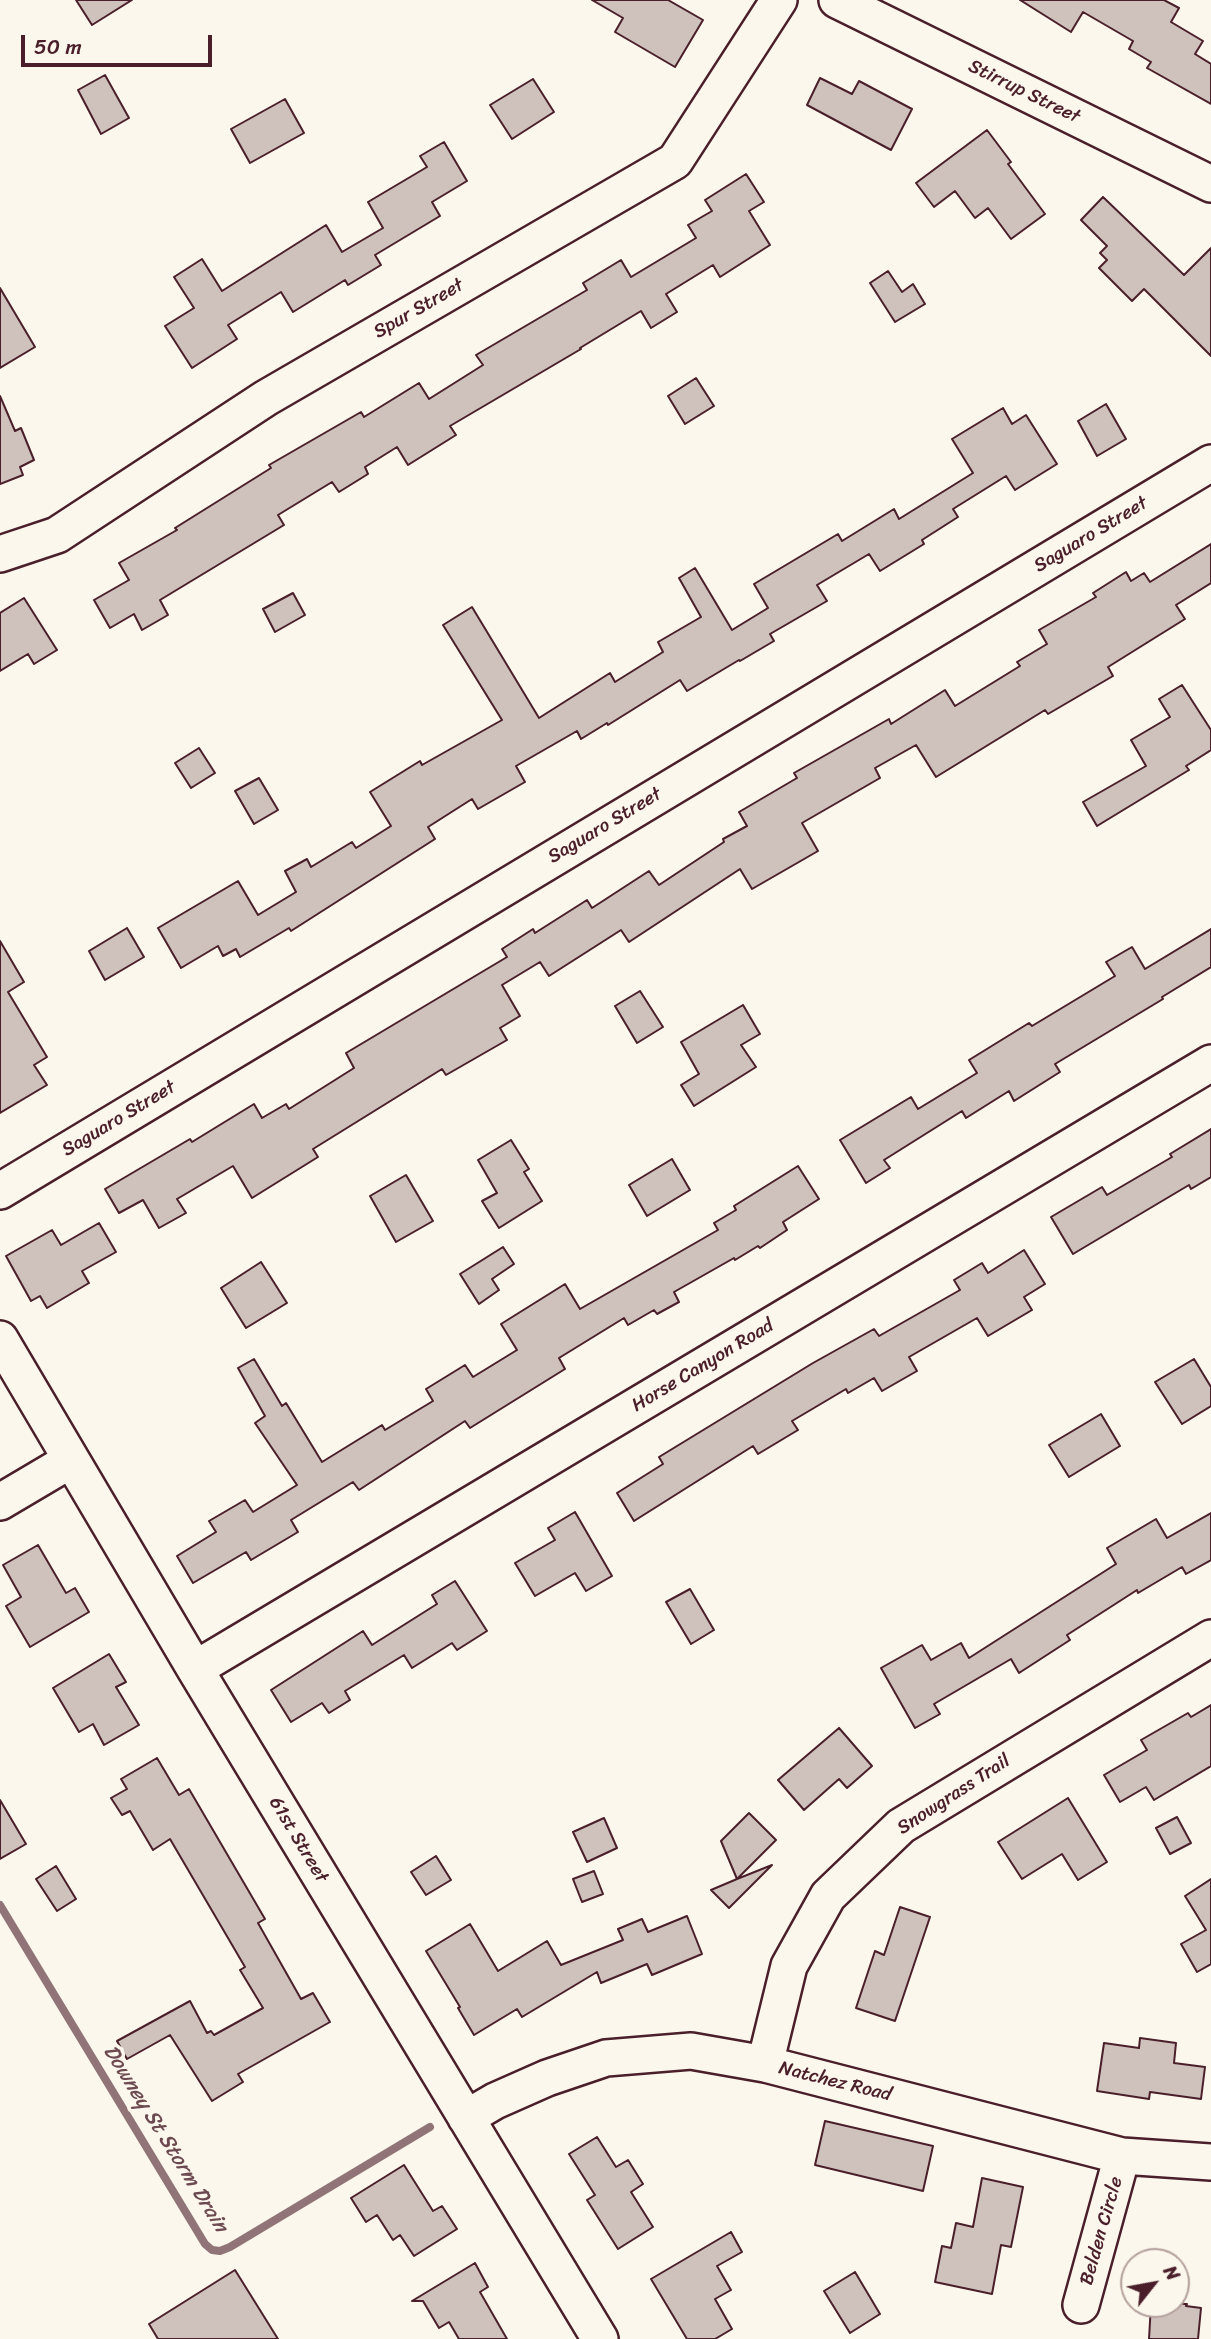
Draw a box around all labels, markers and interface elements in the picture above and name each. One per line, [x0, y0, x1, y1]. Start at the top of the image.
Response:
scale bar [24, 21, 215, 65]
text: 50 m [34, 28, 82, 66]
street label: Stirrup Street [964, 55, 1084, 129]
street label: Spur Street [370, 274, 468, 344]
street label: Saguaro Street [1030, 492, 1152, 578]
street label: Saguaro Street [544, 783, 666, 869]
street label: Saguaro Street [58, 1076, 180, 1162]
street label: Horse Canyon Road [628, 1315, 778, 1417]
street label: Snowgrass Trail [893, 1750, 1015, 1840]
street label: 61st Street [263, 1793, 333, 1887]
water label: Downey St Storm Drain [97, 2041, 233, 2237]
street label: Natchez Road [776, 2057, 894, 2107]
street label: Belden Circle [1076, 2174, 1128, 2288]
north arrow [1120, 2248, 1190, 2318]
text: N [1154, 2259, 1189, 2287]

